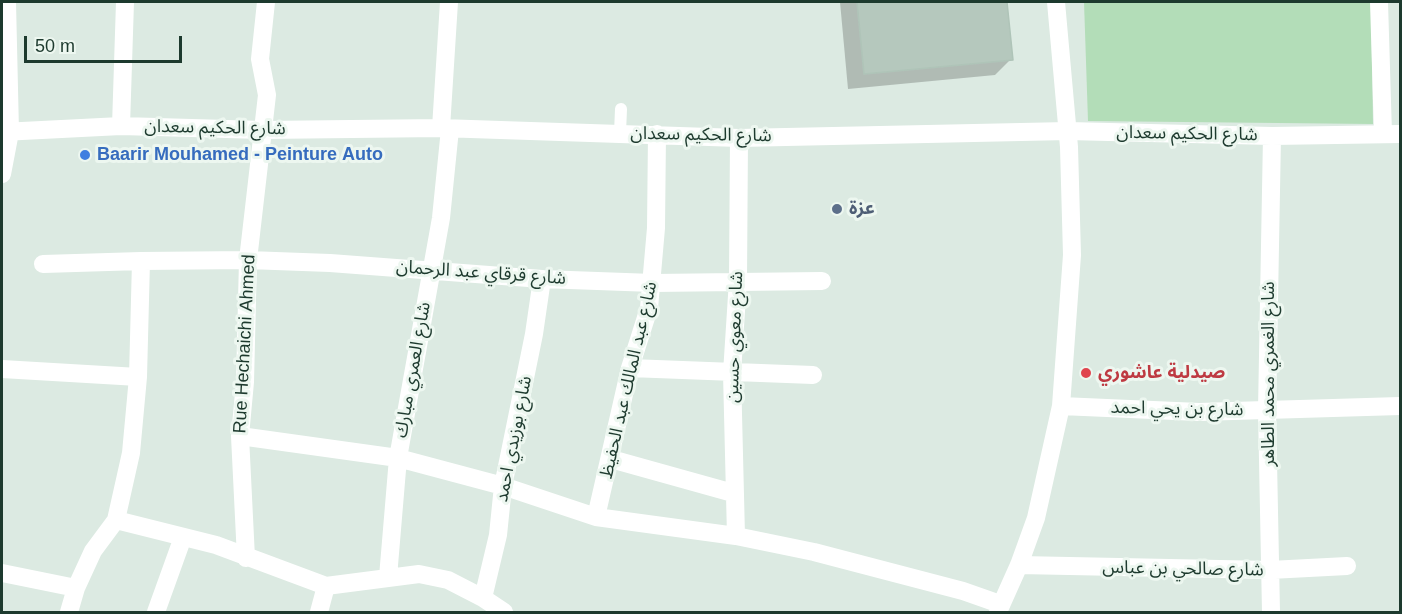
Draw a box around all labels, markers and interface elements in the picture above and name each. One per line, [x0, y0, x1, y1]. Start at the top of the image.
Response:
scale bar [27, 24, 184, 62]
text: 50 m [35, 36, 75, 56]
street label: شارع الحكيم سعدان [144, 116, 286, 140]
street label: شارع الحكيم سعدان [1116, 122, 1258, 146]
street label: شارع الحكيم سعدان [630, 123, 772, 147]
place label: Baarir Mouhamed - Peinture Auto [97, 144, 383, 166]
marker: Baarir Mouhamed - Peinture Auto [78, 148, 92, 162]
place label: عزة [849, 198, 875, 220]
marker: عزة [830, 202, 844, 216]
street label: Rue Hechaichi Ahmed [230, 254, 260, 434]
street label: شارع قرقاي عبد الرحمان [395, 256, 567, 290]
street label: شارع معوي حسين [722, 271, 748, 403]
street label: شارع عبد المالك عبد الحفيظ [596, 279, 662, 481]
street label: شارع الغمري محمد الطاهر [1258, 282, 1280, 466]
street label: شارع العمري مبارك [390, 300, 436, 440]
place label: صيدلية عاشوري [1098, 362, 1225, 384]
marker: صيدلية عاشوري [1079, 366, 1093, 380]
street label: شارع بوزيدي احمد [491, 374, 537, 504]
street label: شارع بن يحي احمد [1110, 397, 1244, 421]
street label: شارع صالحي بن عباس [1102, 557, 1264, 581]

